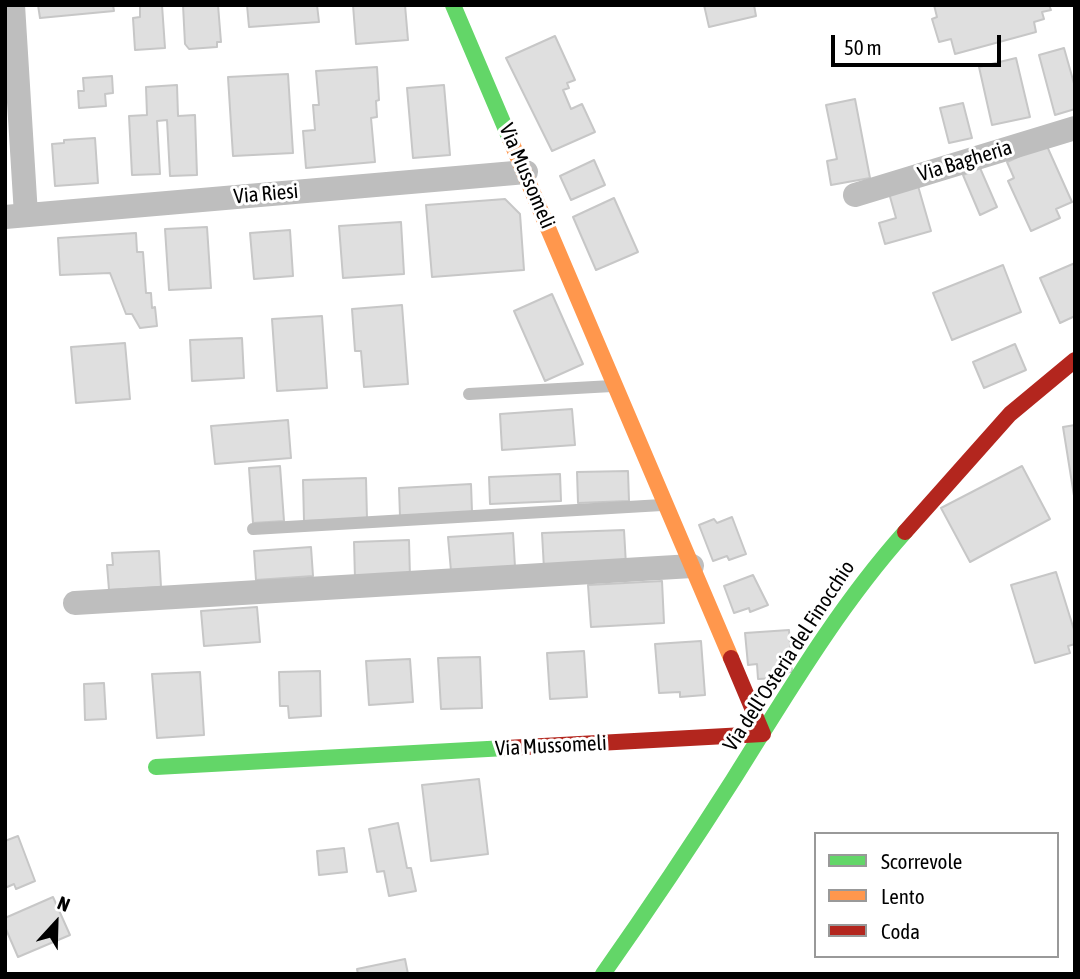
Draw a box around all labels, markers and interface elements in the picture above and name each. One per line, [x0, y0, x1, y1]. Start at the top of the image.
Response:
scale bar [835, 21, 1005, 65]
text: 50 m [844, 35, 882, 59]
street label: Via Mussomeli [494, 120, 560, 232]
street label: Via Bagheria [915, 135, 1015, 187]
street label: Via Riesi [233, 179, 299, 209]
street label: Via dell'Osteria del Finocchio [718, 556, 860, 756]
street label: Via Mussomeli [495, 730, 607, 762]
legend [814, 832, 1059, 958]
text: Scorrevole [881, 849, 962, 873]
text: Lento [881, 884, 925, 908]
north arrow [21, 888, 91, 958]
text: N [55, 891, 73, 916]
text: Coda [881, 919, 920, 943]

